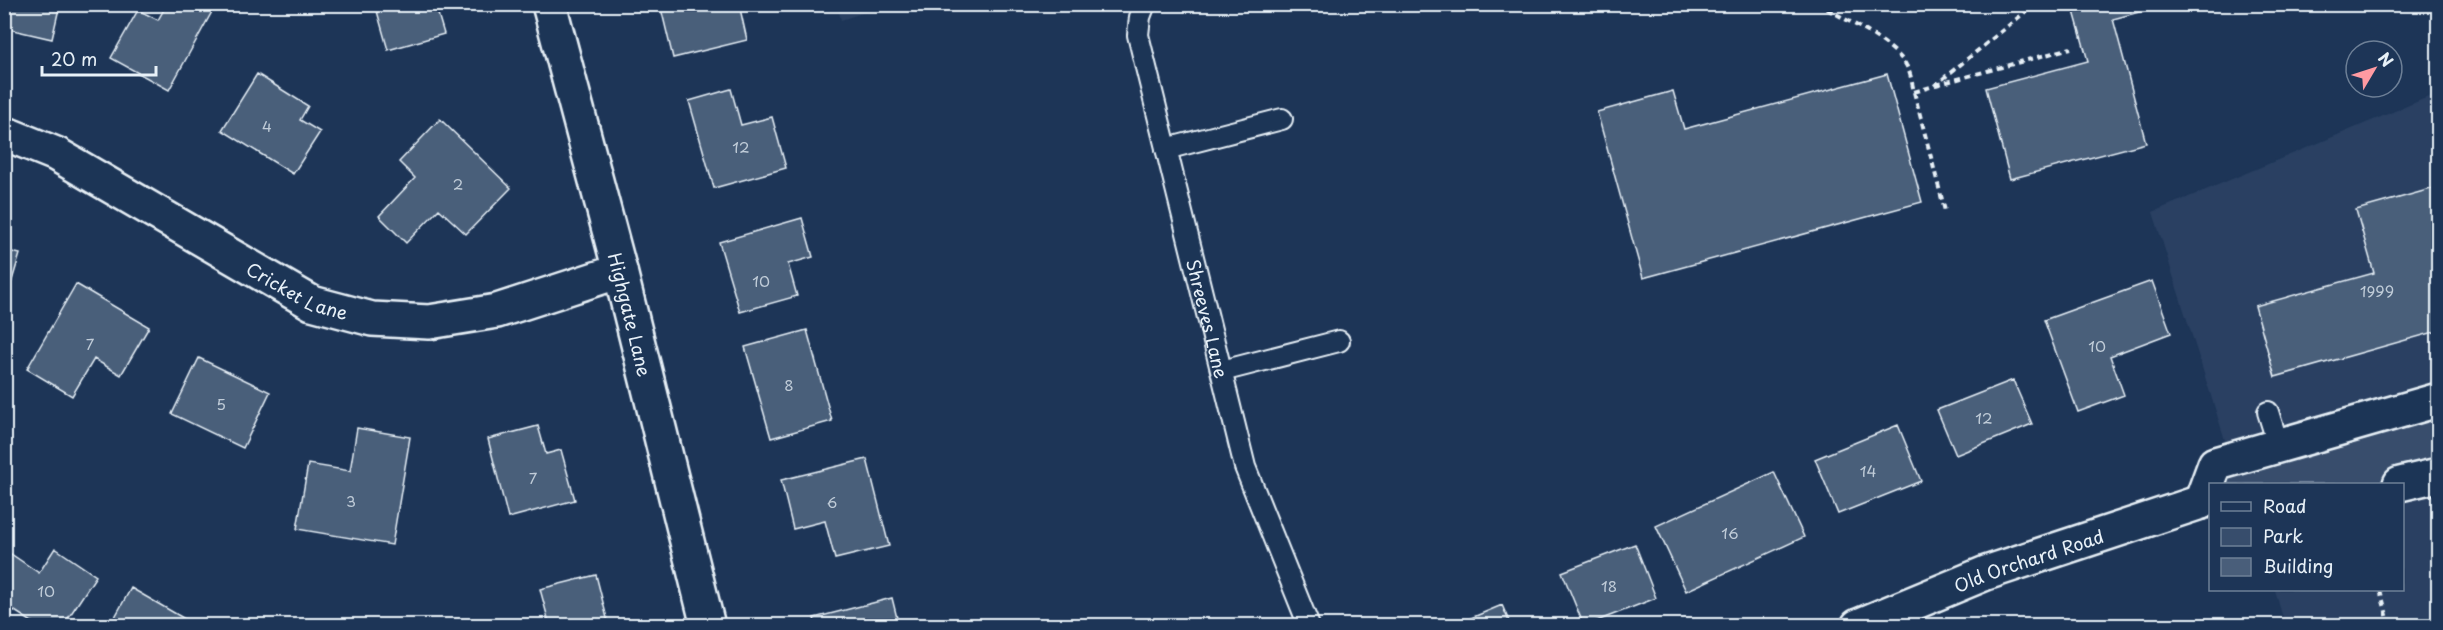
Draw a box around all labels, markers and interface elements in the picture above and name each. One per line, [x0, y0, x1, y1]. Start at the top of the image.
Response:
scale bar [42, 39, 156, 77]
north arrow [2344, 39, 2404, 99]
text: 20 m [51, 45, 97, 72]
text: N [2373, 46, 2400, 71]
house number: 4 [262, 114, 272, 137]
house number: 12 [732, 135, 750, 158]
house number: 2 [453, 172, 463, 195]
street label: Highgate Lane [602, 250, 659, 379]
street label: Cricket Lane [242, 254, 351, 326]
street label: Shreeves Lane [1180, 256, 1236, 381]
house number: 10 [752, 269, 770, 292]
house number: 1999 [2360, 279, 2394, 302]
house number: 7 [86, 332, 95, 355]
house number: 10 [2088, 334, 2106, 357]
house number: 8 [784, 373, 794, 396]
house number: 5 [216, 392, 226, 415]
house number: 12 [1975, 406, 1993, 429]
house number: 14 [1860, 459, 1876, 482]
house number: 7 [529, 466, 538, 489]
legend [2209, 483, 2404, 591]
house number: 3 [346, 489, 356, 512]
house number: 6 [827, 490, 837, 513]
text: Road [2263, 492, 2307, 519]
house number: 16 [1721, 521, 1739, 544]
street label: Old Orchard Road [1949, 522, 2107, 599]
text: Park [2263, 522, 2303, 549]
text: Building [2263, 552, 2333, 579]
house number: 18 [1601, 574, 1617, 597]
house number: 10 [37, 579, 55, 602]

